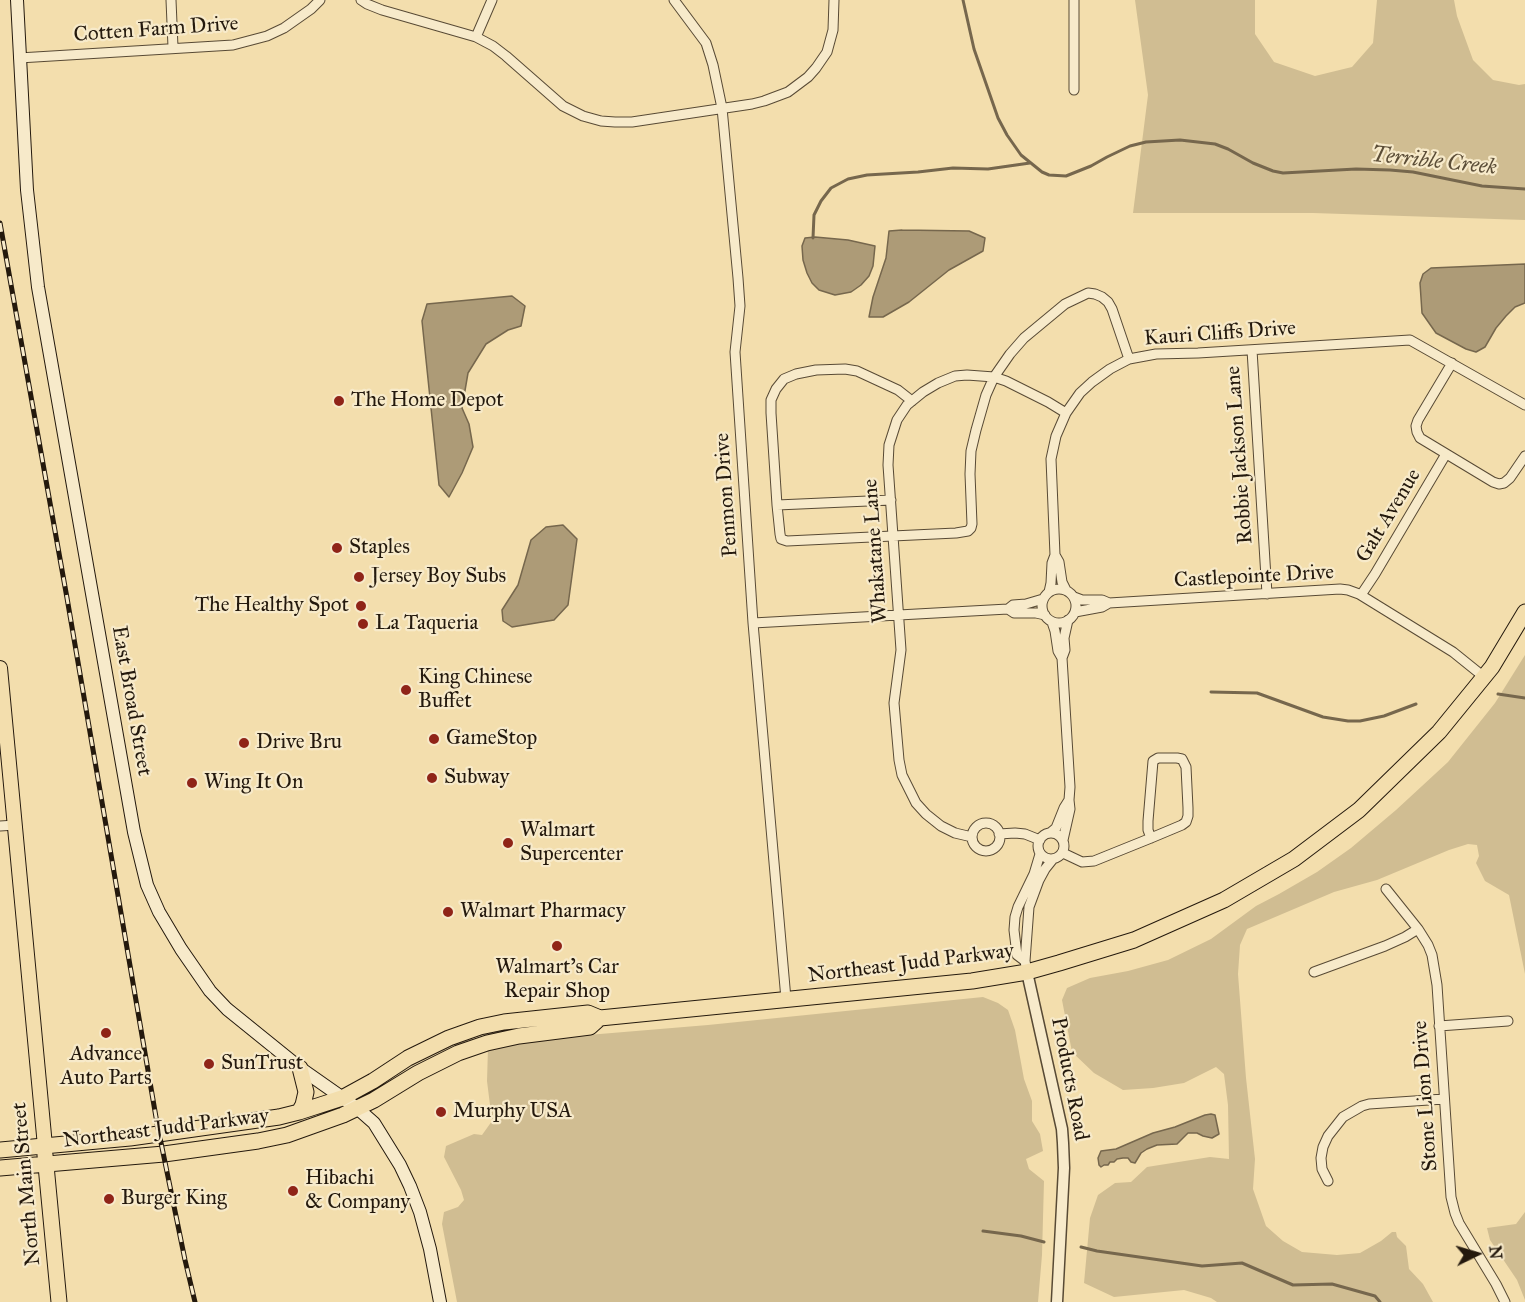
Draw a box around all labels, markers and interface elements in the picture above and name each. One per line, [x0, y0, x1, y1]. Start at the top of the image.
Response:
street label: Cotten Farm Drive [73, 12, 239, 48]
water label: Terrible Creek [1370, 142, 1498, 182]
street label: Kauri Cliffs Drive [1143, 316, 1297, 352]
street label: Robbie Jackson Lane [1221, 365, 1259, 545]
place label: The Home Depot [351, 388, 504, 414]
marker: The Home Depot [332, 394, 346, 408]
street label: Penmon Drive [710, 432, 744, 558]
street label: Galt Avenue [1351, 465, 1427, 567]
street label: Whakatane Lane [858, 478, 894, 624]
place label: Staples [349, 535, 410, 561]
marker: Staples [330, 541, 344, 555]
street label: Castlepointe Drive [1173, 560, 1335, 594]
place label: Jersey Boy Subs [371, 564, 506, 590]
marker: Jersey Boy Subs [352, 570, 366, 584]
place label: The Healthy Spot [195, 593, 349, 619]
marker: The Healthy Spot [354, 599, 368, 613]
place label: La Taqueria [375, 611, 478, 637]
marker: La Taqueria [356, 617, 370, 631]
street label: East Broad Street [105, 624, 157, 778]
place label: King Chinese Buffet [418, 665, 533, 715]
marker: King Chinese Buffet [399, 683, 413, 697]
place label: GameStop [446, 726, 537, 752]
place label: Drive Bru [256, 730, 342, 756]
marker: GameStop [427, 732, 441, 746]
marker: Drive Bru [237, 736, 251, 750]
place label: Subway [444, 765, 509, 791]
place label: Wing It On [204, 770, 303, 796]
marker: Subway [425, 771, 439, 785]
marker: Wing It On [185, 776, 199, 790]
place label: Walmart Supercenter [520, 818, 623, 868]
marker: Walmart Supercenter [501, 836, 515, 850]
place label: Walmart Pharmacy [460, 899, 625, 925]
marker: Walmart Pharmacy [441, 905, 455, 919]
marker: Walmart's Car Repair Shop [550, 939, 564, 953]
street label: Northeast Judd Parkway [807, 939, 1015, 989]
place label: Walmart's Car Repair Shop [495, 955, 619, 1005]
street label: Products Road [1045, 1015, 1093, 1143]
street label: Stone Lion Drive [1408, 1020, 1444, 1172]
marker: Advance Auto Parts [99, 1026, 113, 1040]
place label: Advance Auto Parts [60, 1042, 152, 1092]
place label: SunTrust [221, 1051, 303, 1077]
marker: SunTrust [202, 1057, 216, 1071]
place label: Murphy USA [453, 1099, 572, 1125]
street label: North Main Street [7, 1101, 47, 1267]
street label: Northeast Judd Parkway [62, 1104, 270, 1154]
marker: Murphy USA [434, 1105, 448, 1119]
place label: Hibachi & Company [305, 1166, 410, 1216]
marker: Hibachi & Company [286, 1184, 300, 1198]
place label: Burger King [121, 1186, 227, 1212]
marker: Burger King [102, 1192, 116, 1206]
north arrow [1447, 1224, 1507, 1284]
text: N [1485, 1245, 1505, 1260]

